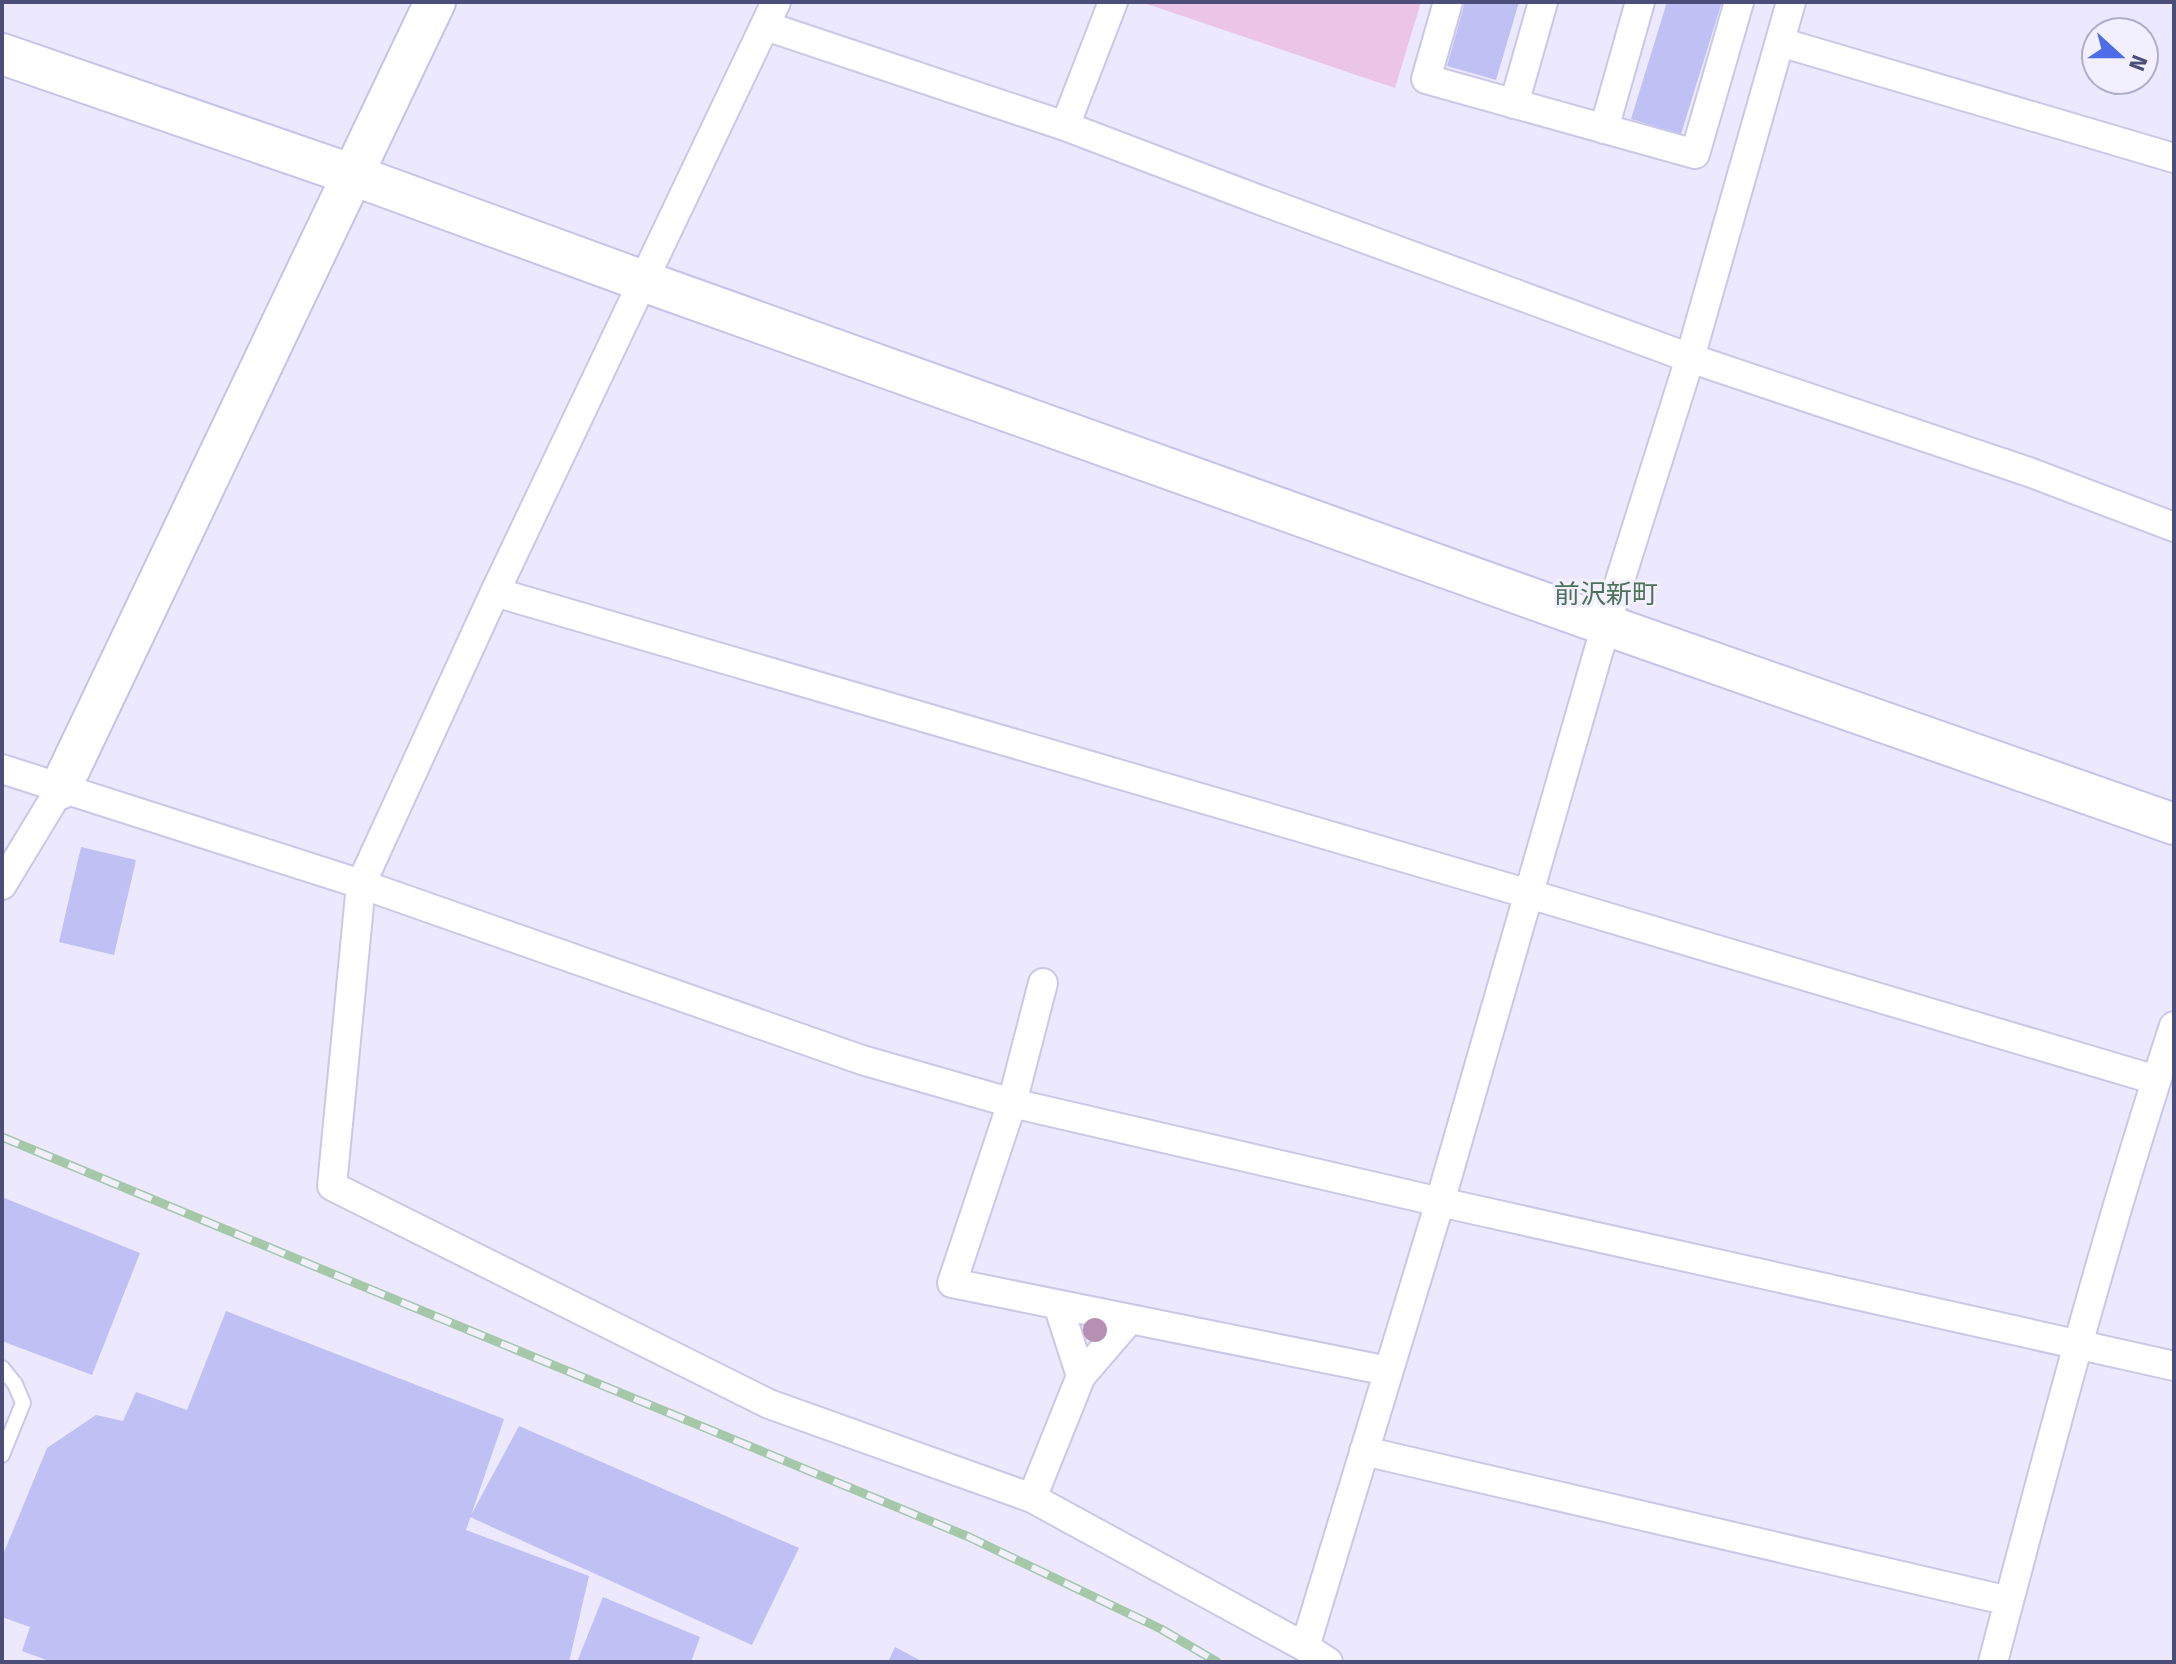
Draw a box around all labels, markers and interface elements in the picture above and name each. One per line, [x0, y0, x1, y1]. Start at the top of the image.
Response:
north arrow [2080, 16, 2160, 96]
text: N [2123, 51, 2153, 75]
district label: 前沢新町 [1554, 579, 1658, 610]

